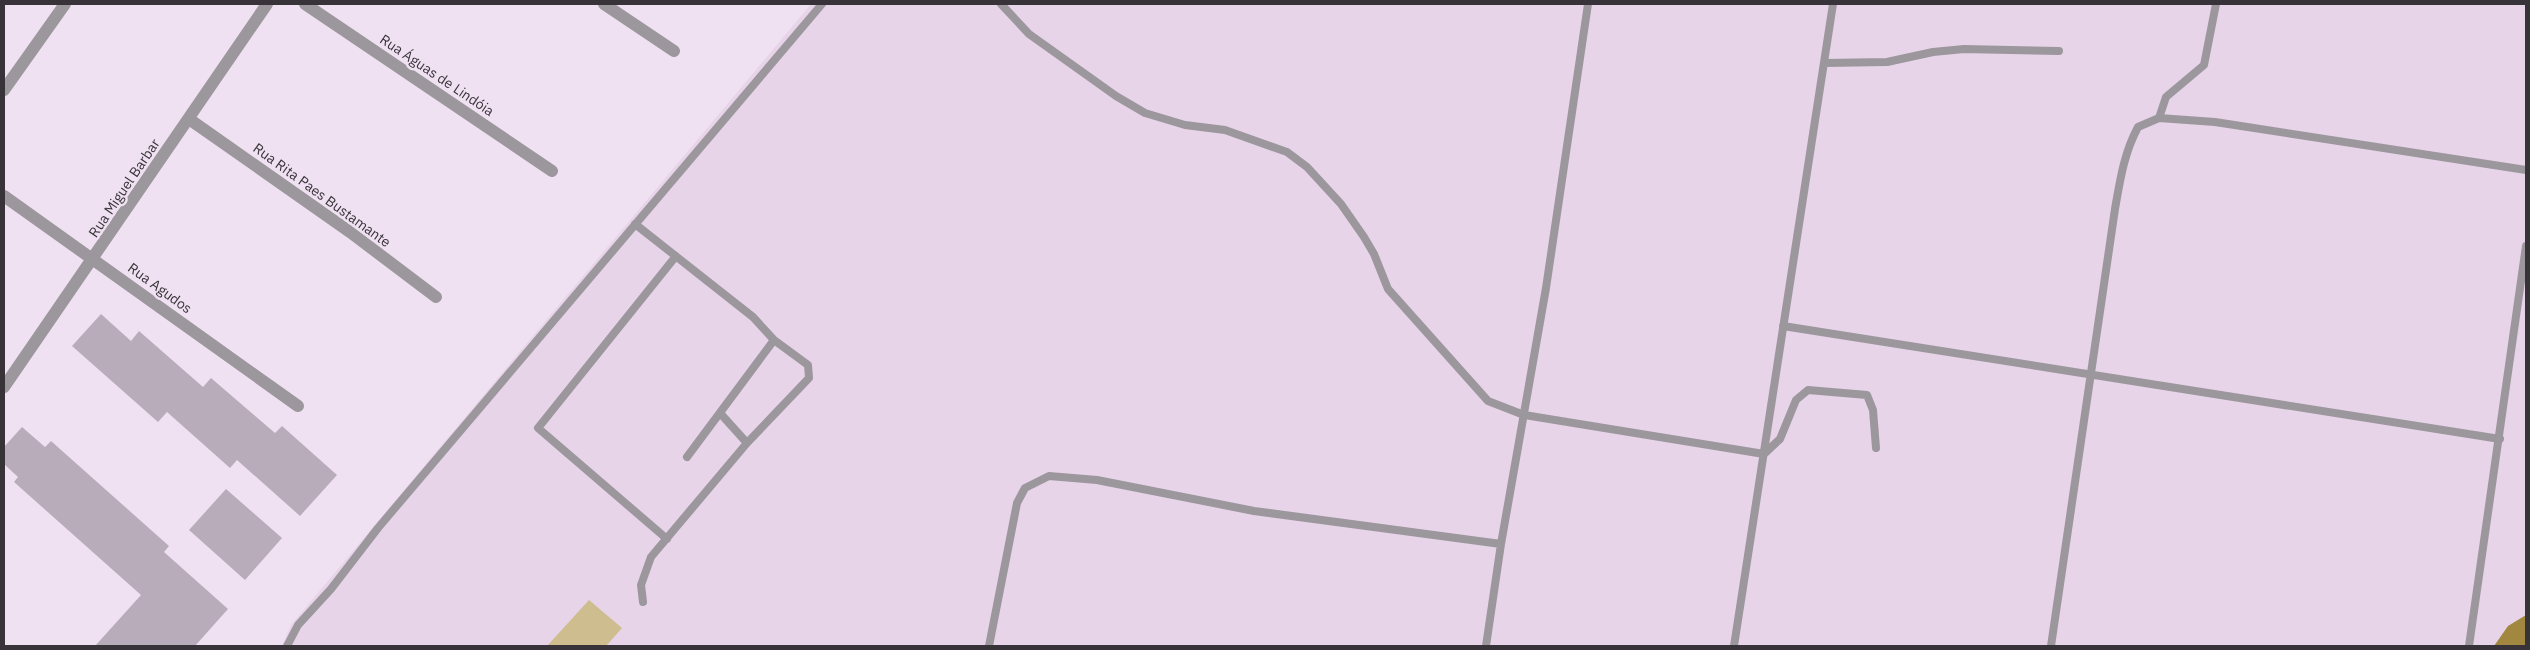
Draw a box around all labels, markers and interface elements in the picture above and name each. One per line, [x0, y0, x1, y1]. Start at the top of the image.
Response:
street label: Rua Águas de Lindóia [376, 29, 499, 120]
street label: Rua Miguel Barbar [84, 135, 164, 241]
street label: Rua Rita Paes Bustamante [250, 139, 395, 251]
street label: Rua Agudos [124, 259, 196, 317]

